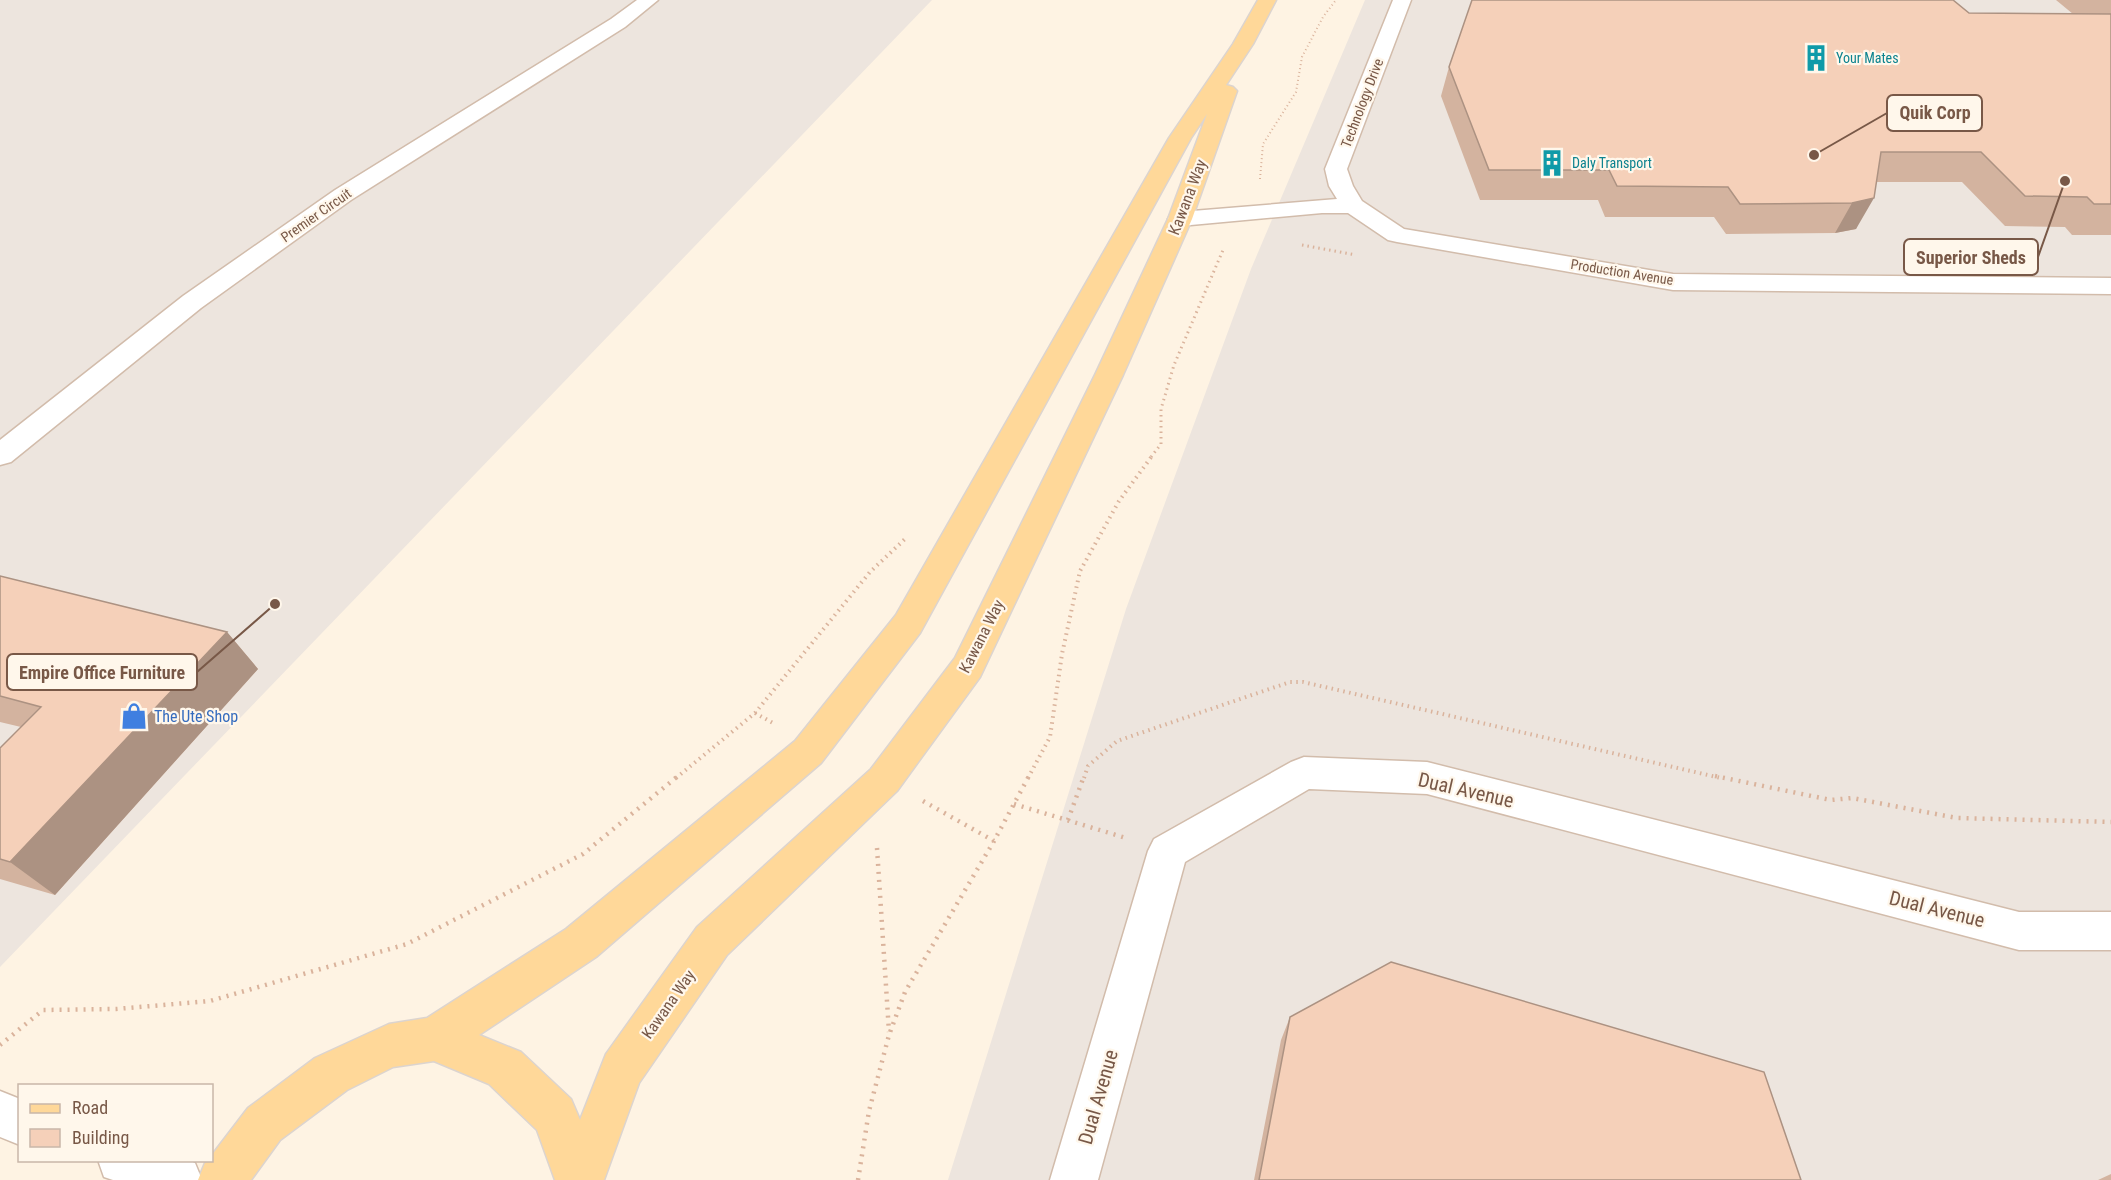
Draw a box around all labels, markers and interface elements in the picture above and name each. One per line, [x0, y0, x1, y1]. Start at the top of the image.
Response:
building icon: Your Mates [1801, 43, 1831, 73]
place label: Your Mates [1836, 50, 1899, 66]
street label: Technology Drive [1338, 56, 1387, 150]
callout: Quik Corp [1887, 95, 1982, 131]
text: Quik Corp [1899, 102, 1971, 123]
building icon: Daly Transport [1537, 148, 1567, 178]
place label: Daly Transport [1572, 155, 1652, 171]
street label: Kawana Way [1164, 156, 1211, 238]
street label: Premier Circuit [278, 185, 354, 245]
callout: Superior Sheds [1904, 239, 2038, 275]
text: Superior Sheds [1916, 247, 2026, 268]
street label: Production Avenue [1569, 256, 1675, 288]
street label: Kawana Way [955, 596, 1008, 676]
callout: Empire Office Furniture [7, 654, 197, 690]
text: Empire Office Furniture [19, 662, 185, 683]
shop icon: The Ute Shop [119, 701, 149, 731]
place label: The Ute Shop [154, 707, 238, 726]
street label: Dual Avenue [1416, 767, 1516, 813]
street label: Dual Avenue [1887, 886, 1987, 932]
street label: Kawana Way [638, 966, 699, 1042]
street label: Dual Avenue [1073, 1047, 1123, 1147]
legend [18, 1084, 213, 1162]
text: Road [72, 1097, 108, 1118]
text: Building [72, 1127, 129, 1148]

